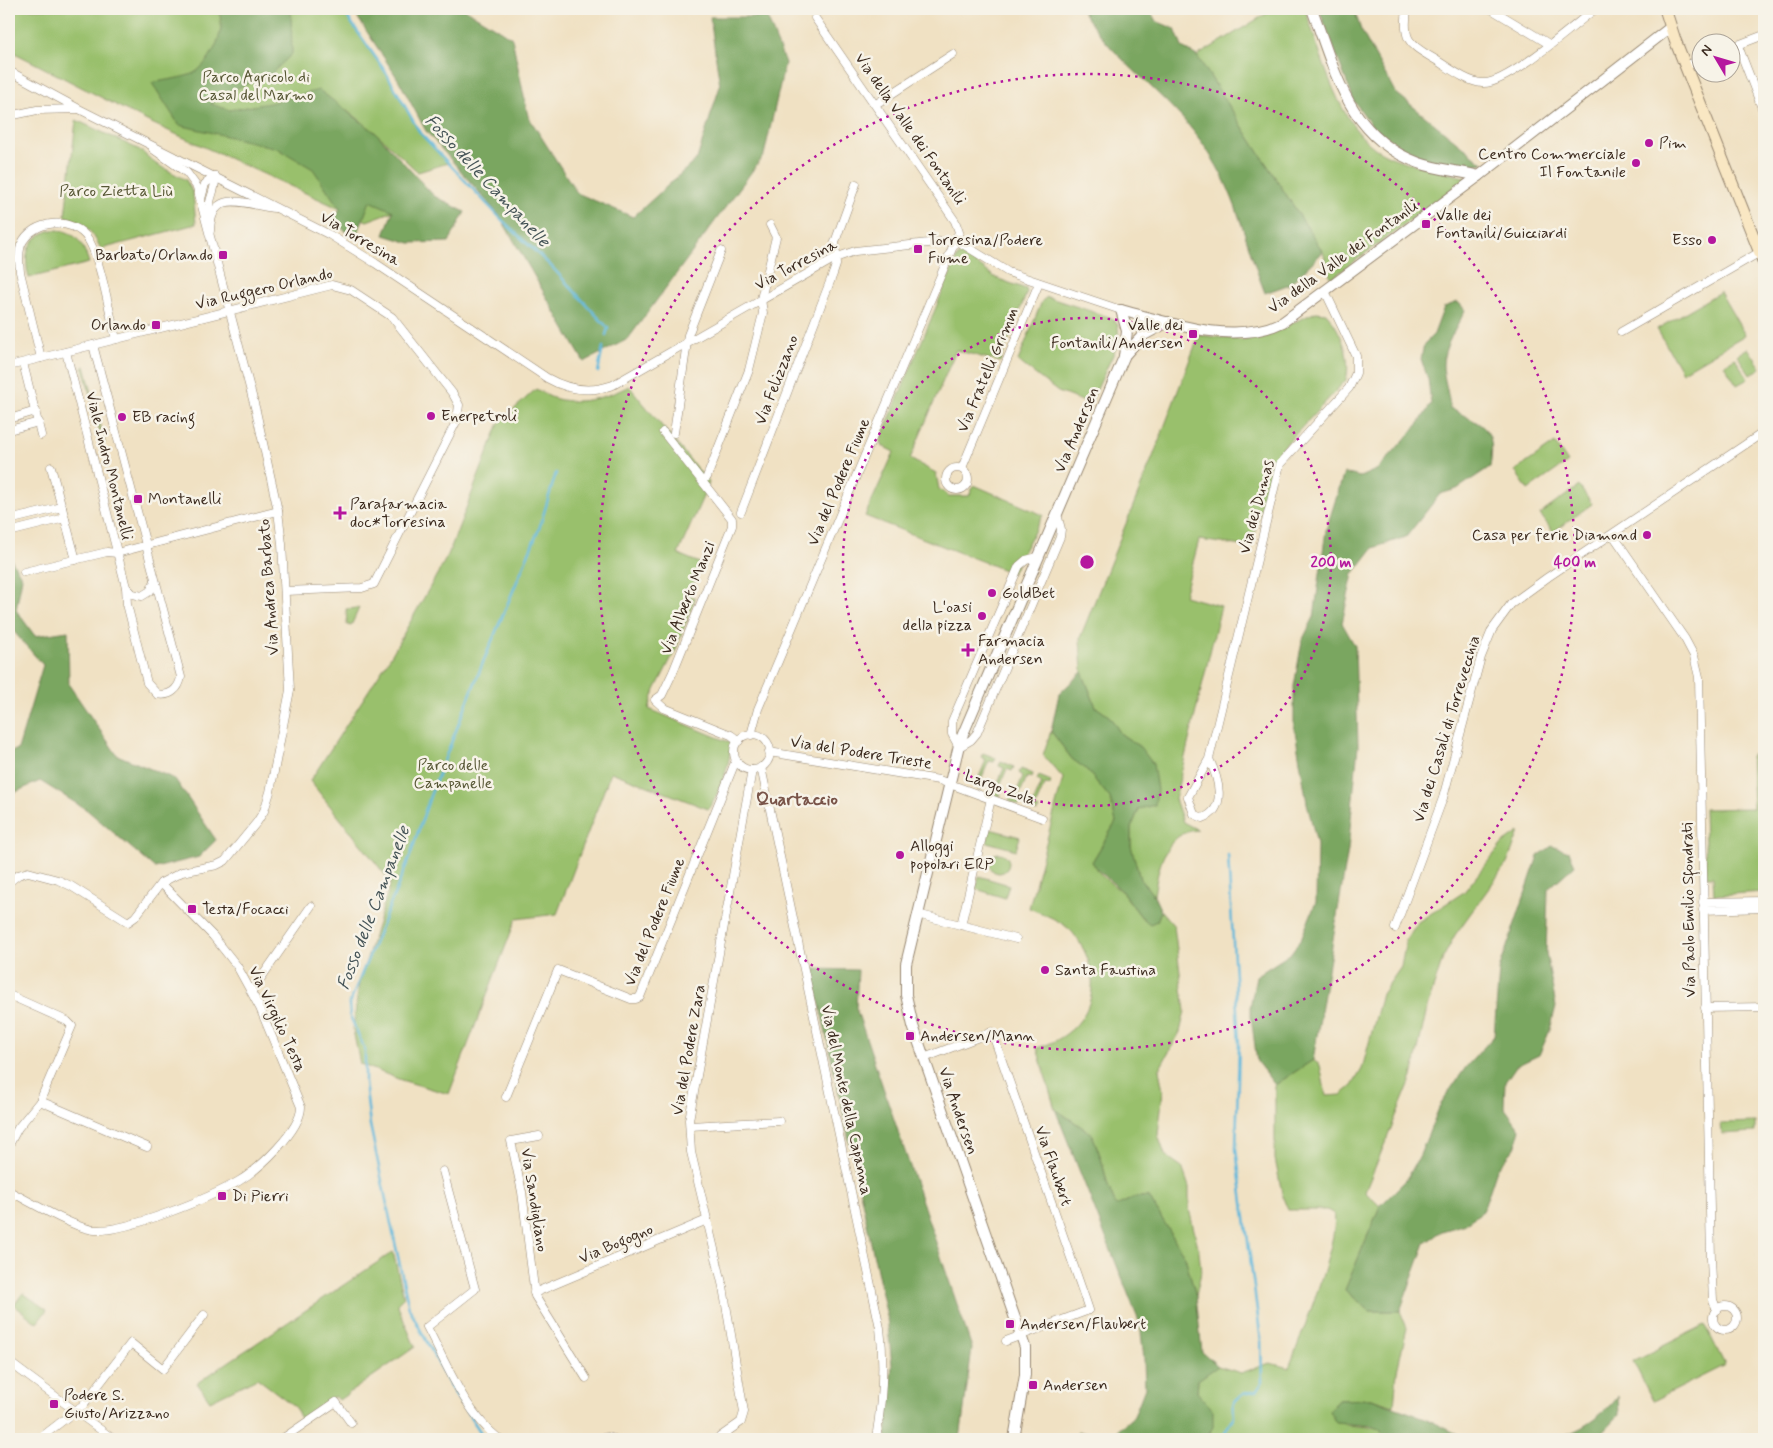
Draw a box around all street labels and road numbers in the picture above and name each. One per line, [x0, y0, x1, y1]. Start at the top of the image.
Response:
street label: Via della Valle dei Fontanili [850, 49, 970, 209]
street label: Via della Valle dei Fontanili [1264, 195, 1422, 319]
street label: Via Torresina [316, 207, 404, 271]
street label: Via Torresina [751, 234, 841, 295]
street label: Via Ruggero Orlando [193, 263, 335, 316]
street label: Via Fratelli Grimm [952, 304, 1024, 436]
street label: Via Felizzano [750, 332, 804, 428]
street label: Via Andersen [1050, 384, 1104, 476]
street label: Viale Indro Montanelli [80, 389, 138, 543]
street label: Via del Podere Fiume [803, 415, 876, 549]
street label: Via dei Dumas [1234, 458, 1280, 556]
street label: Via Andrea Barbato [254, 518, 284, 656]
street label: Via Alberto Manzi [656, 538, 720, 658]
street label: Via dei Casali di Torrevecchia [1409, 633, 1486, 825]
street label: Via del Podere Trieste [789, 731, 933, 775]
street label: Largo Zola [961, 766, 1038, 811]
street label: Via Paolo Emilio Sfondrati [1677, 822, 1703, 998]
street label: Via del Podere Fiume [620, 854, 691, 989]
street label: Via Virgilio Testa [242, 963, 311, 1076]
street label: Via del Podere Zara [667, 983, 711, 1117]
street label: Via del Monte della Capanna [816, 1003, 876, 1197]
street label: Via Andersen [933, 1064, 983, 1158]
street label: Via Flaubert [1029, 1123, 1077, 1209]
street label: Via Sandigliano [515, 1147, 553, 1253]
street label: Via Bogogno [576, 1219, 657, 1270]

